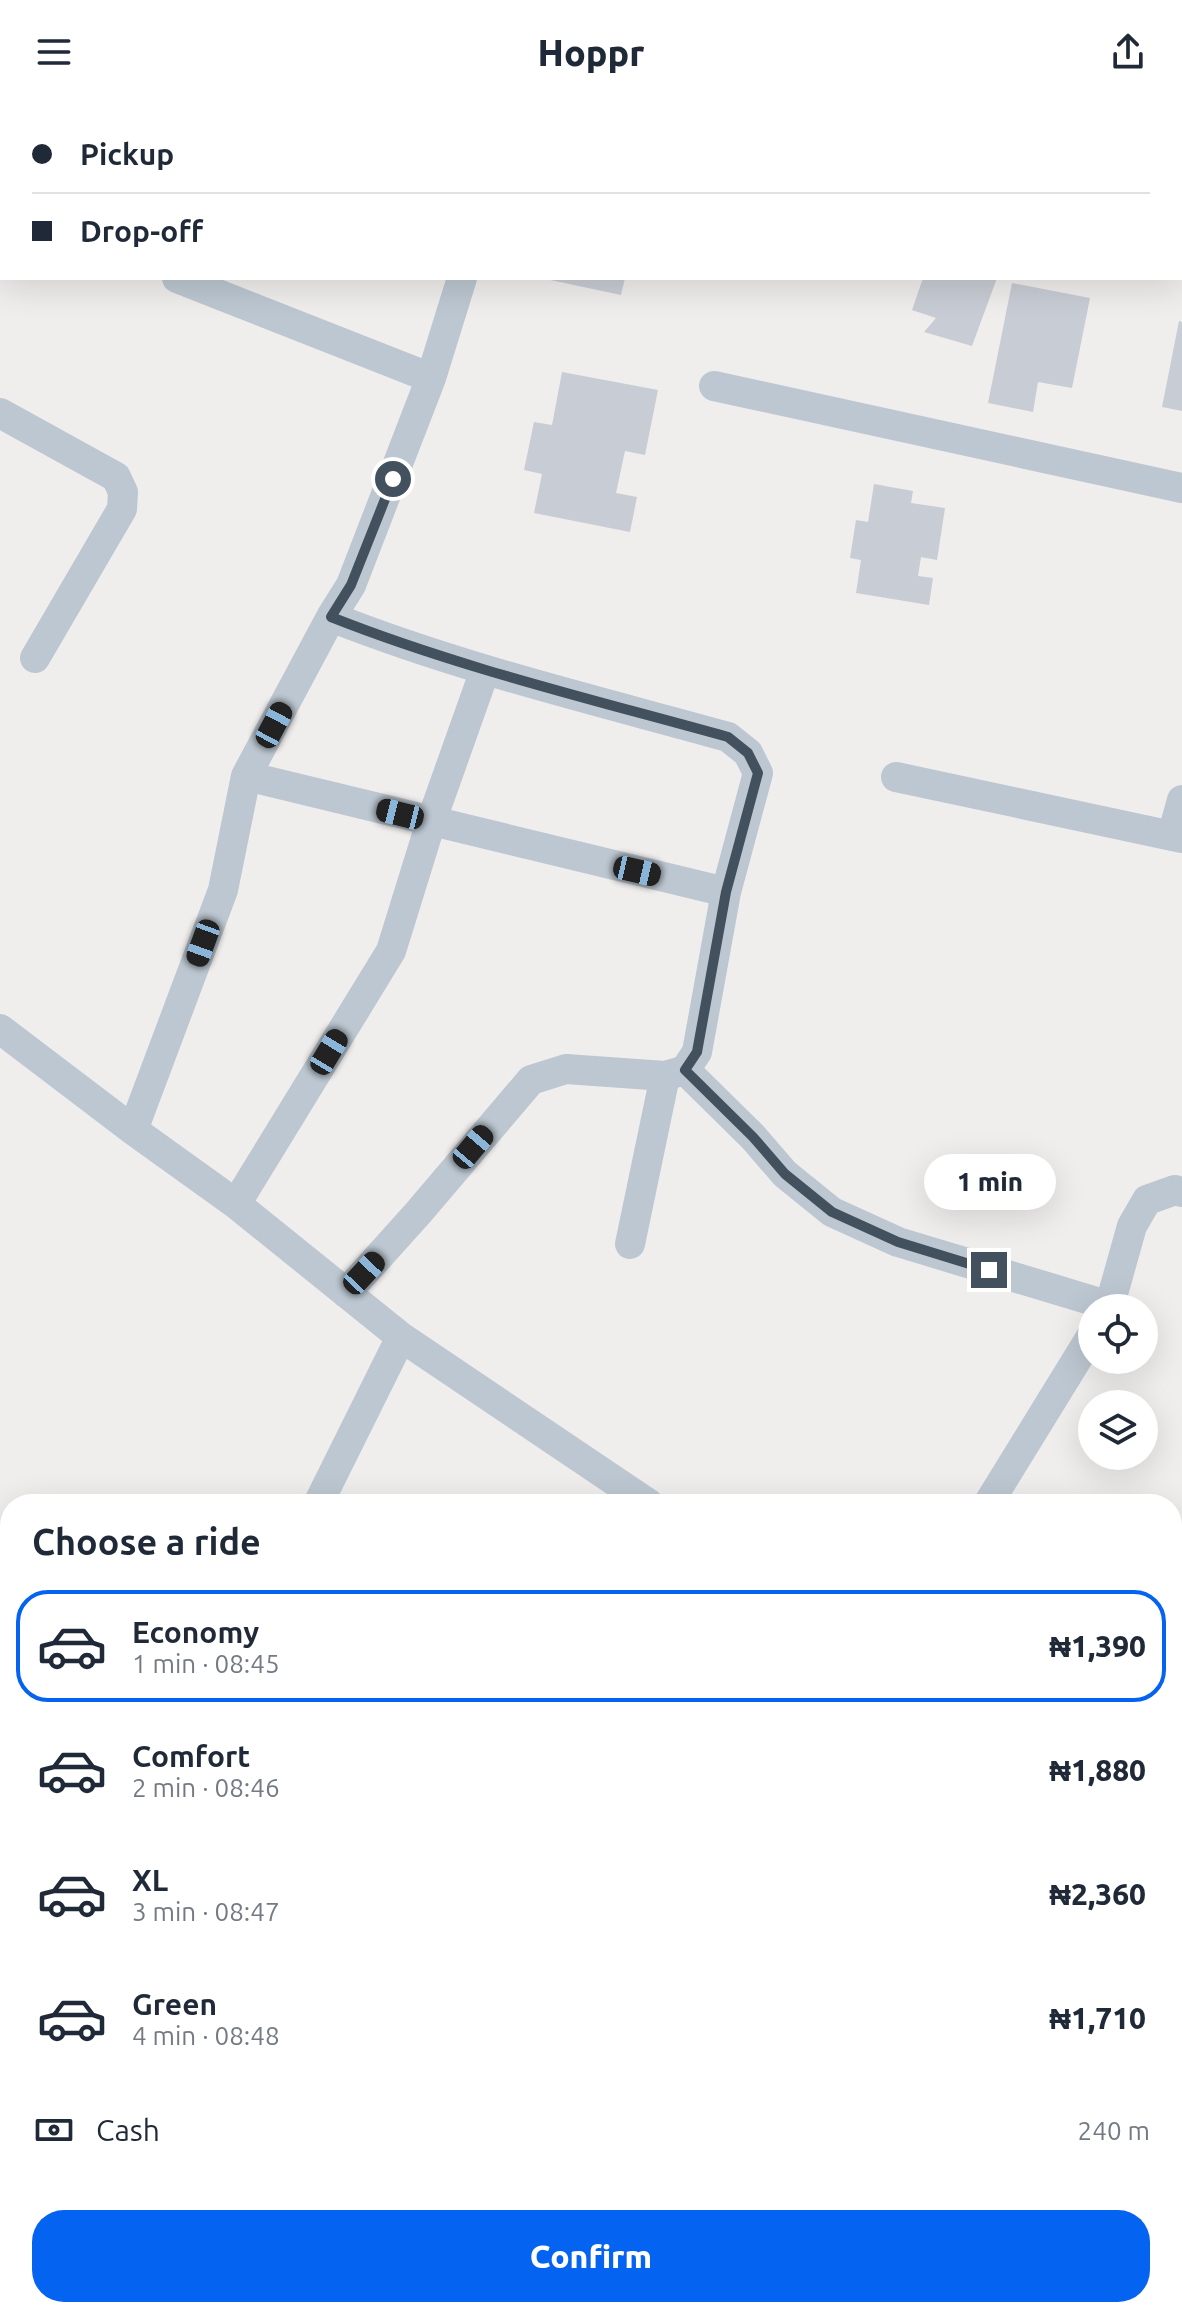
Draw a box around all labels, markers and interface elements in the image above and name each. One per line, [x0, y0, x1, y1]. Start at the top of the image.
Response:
icon: menu [32, 30, 76, 74]
icon: share [1106, 30, 1150, 74]
text: Hoppr [538, 32, 644, 73]
text: Pickup [80, 137, 174, 171]
text: Drop-off [80, 214, 203, 248]
route start [375, 461, 411, 497]
car [252, 698, 296, 752]
car [374, 797, 426, 831]
car [611, 854, 663, 888]
car [184, 916, 222, 970]
car [306, 1025, 352, 1079]
car [448, 1121, 498, 1173]
callout: 1 min [923, 1154, 1055, 1210]
text: 1 min [957, 1167, 1023, 1196]
car [339, 1247, 389, 1299]
route end [971, 1252, 1007, 1288]
map controls [1078, 1294, 1158, 1470]
button: locate [1078, 1294, 1158, 1374]
button: layers [1078, 1390, 1158, 1470]
text: Choose a ride [32, 1521, 261, 1562]
icon: car [36, 1610, 108, 1682]
text: Economy [132, 1615, 259, 1649]
text: ₦1,390 [1049, 1629, 1146, 1663]
text: 1 min · 08:45 [132, 1649, 280, 1678]
icon: car [36, 1734, 108, 1806]
text: Comfort [132, 1739, 250, 1773]
text: ₦1,880 [1049, 1753, 1146, 1787]
text: 2 min · 08:46 [132, 1773, 280, 1802]
icon: car [36, 1858, 108, 1930]
text: XL [132, 1863, 168, 1897]
text: ₦2,360 [1049, 1877, 1146, 1911]
text: 3 min · 08:47 [132, 1897, 280, 1926]
icon: car [36, 1982, 108, 2054]
text: Green [132, 1987, 217, 2021]
text: ₦1,710 [1049, 2001, 1146, 2035]
text: 4 min · 08:48 [132, 2021, 280, 2050]
icon: cash [32, 2108, 76, 2152]
text: Cash [96, 2113, 160, 2147]
text: 240 m [1078, 2116, 1150, 2145]
button: Confirm [32, 2210, 1150, 2302]

